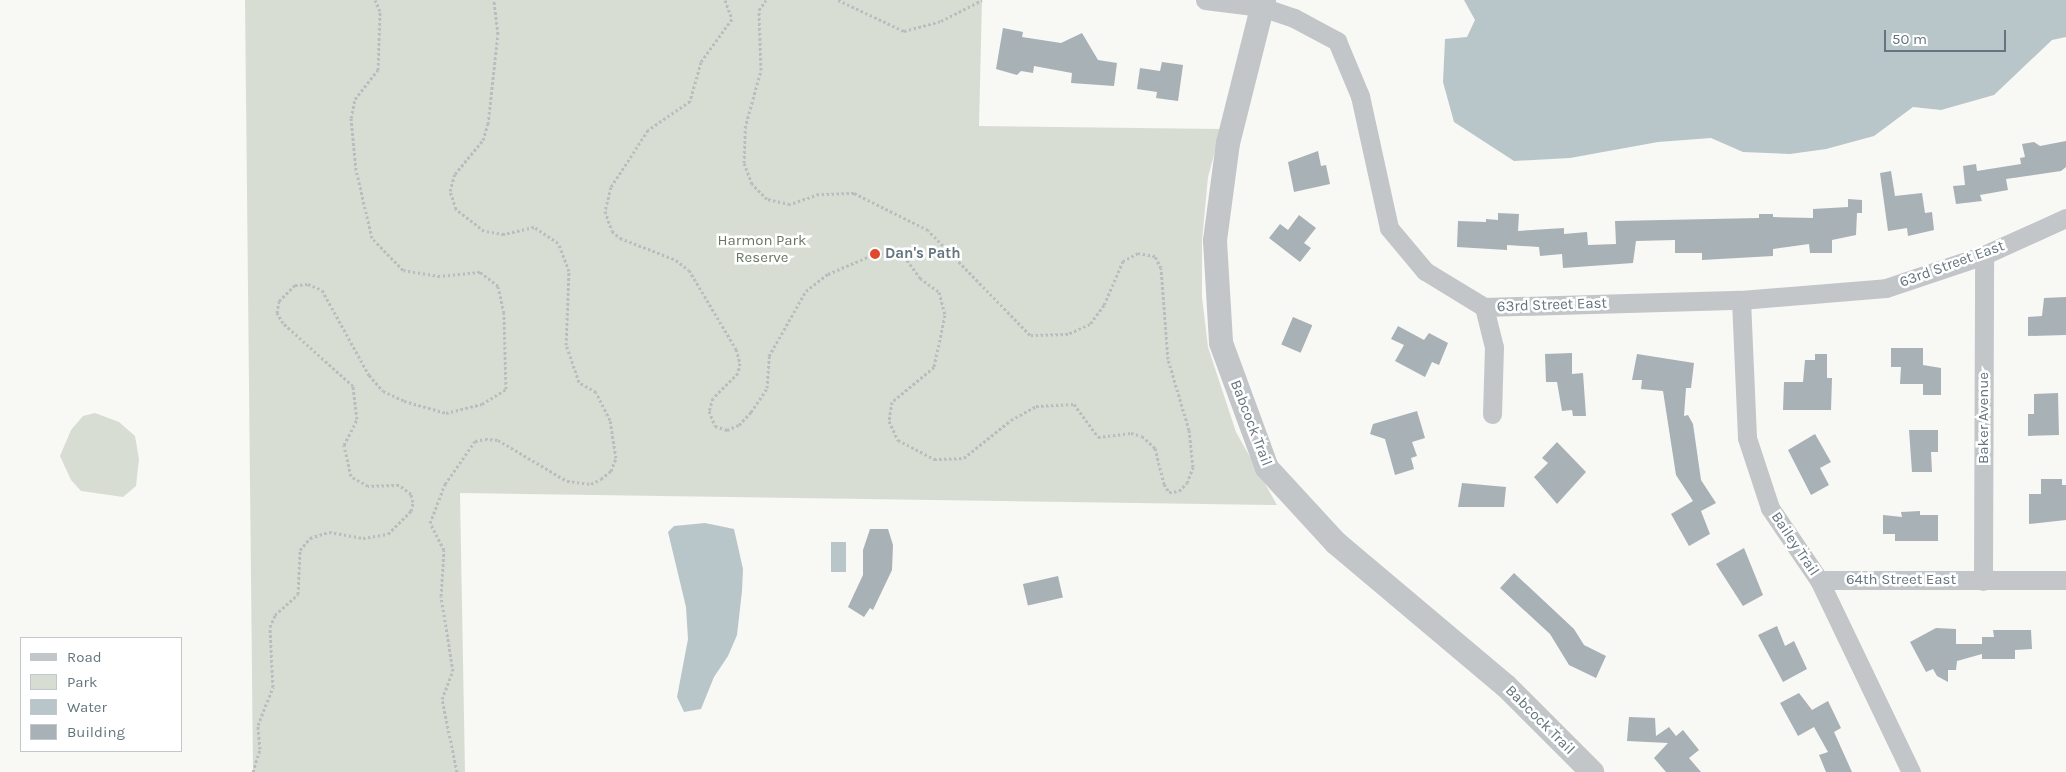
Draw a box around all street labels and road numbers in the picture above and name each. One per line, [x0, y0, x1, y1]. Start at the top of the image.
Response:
street label: 63rd Street East [1897, 237, 2007, 291]
street label: 63rd Street East [1497, 294, 1607, 316]
street label: Baker Avenue [1975, 372, 1993, 464]
street label: Babcock Trail [1226, 377, 1276, 469]
street label: Bailey Trail [1767, 509, 1823, 579]
street label: 64th Street East [1846, 571, 1956, 589]
street label: Babcock Trail [1501, 681, 1579, 759]

